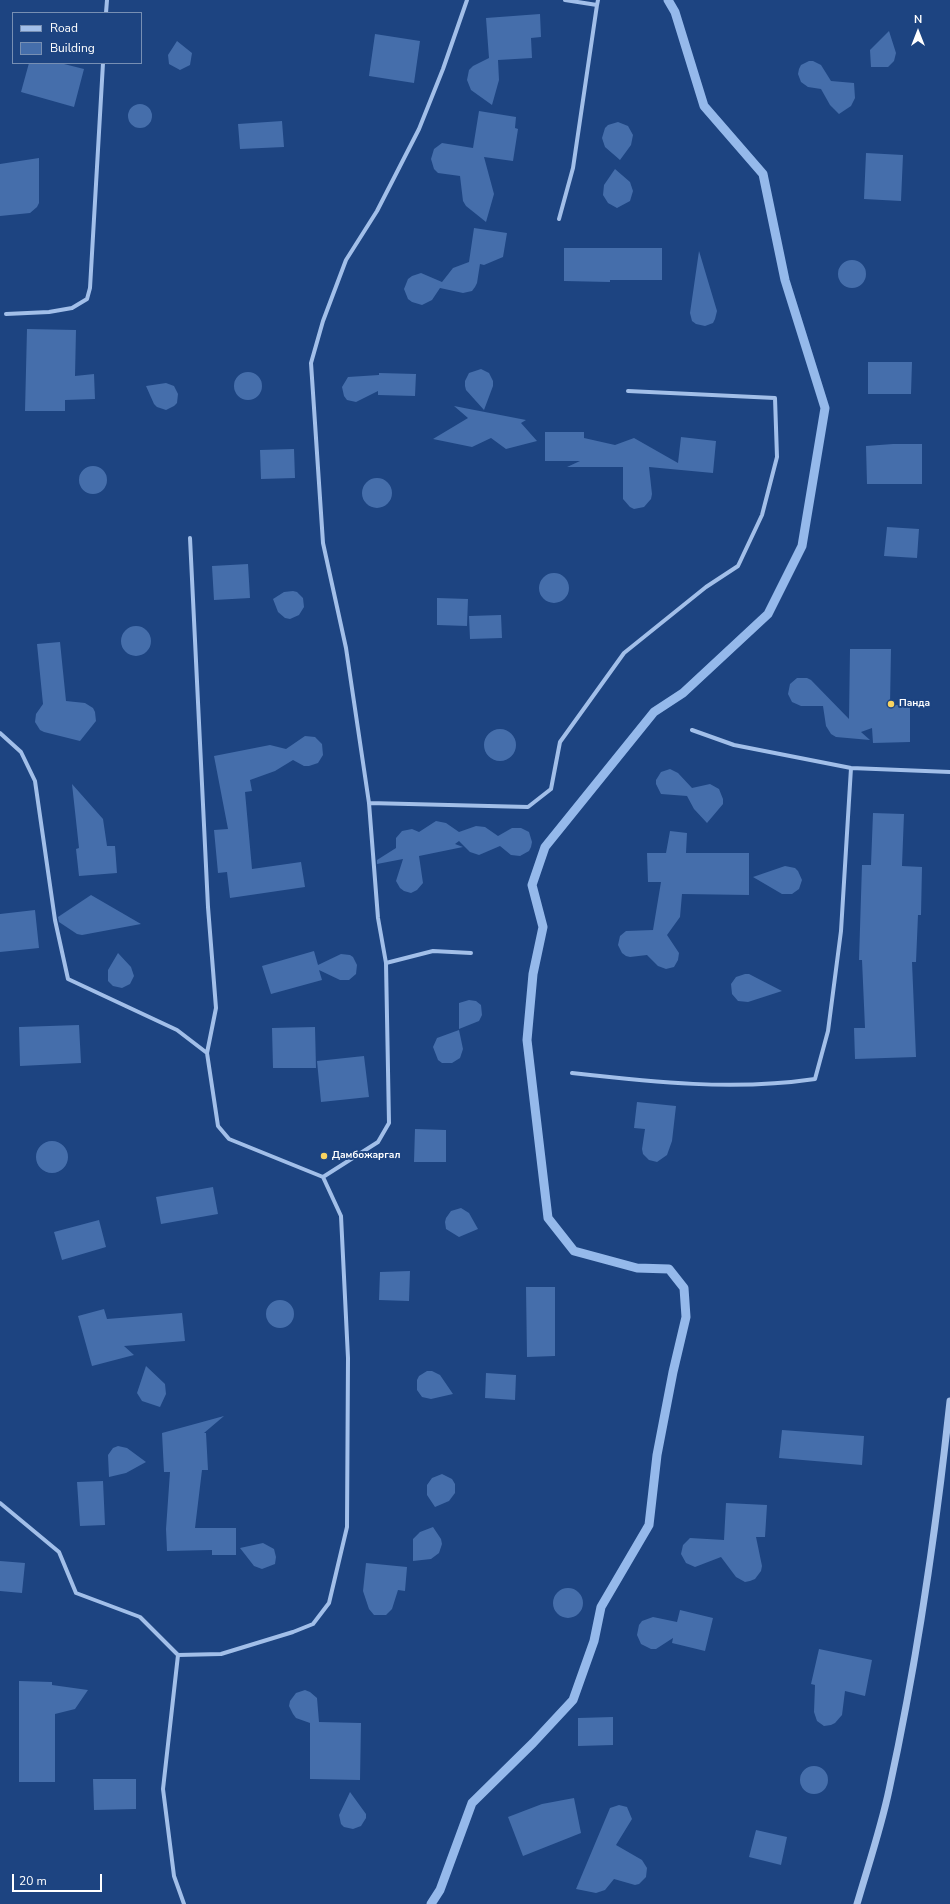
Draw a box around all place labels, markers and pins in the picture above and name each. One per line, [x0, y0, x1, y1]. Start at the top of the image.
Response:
place label: Панда [899, 698, 930, 710]
marker: Панда [886, 699, 896, 709]
place label: Дамбожаргал [332, 1150, 400, 1162]
marker: Дамбожаргал [319, 1151, 329, 1161]

